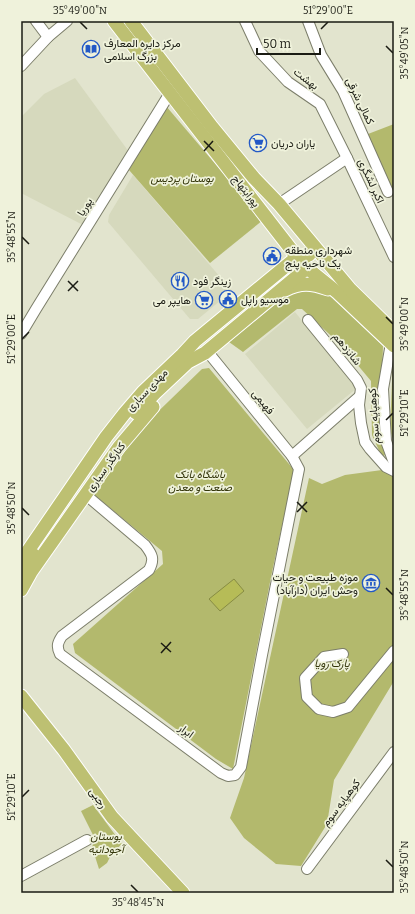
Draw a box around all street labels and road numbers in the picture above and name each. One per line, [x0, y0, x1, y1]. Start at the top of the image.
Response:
street label: بهشت [291, 65, 321, 93]
street label: کمالی شرقی [343, 75, 377, 127]
street label: اکبر لشگری [355, 157, 387, 205]
street label: پورابتهاج [229, 172, 263, 210]
street label: پوریا [74, 196, 96, 219]
street label: شانزدهم [329, 330, 364, 369]
street label: مهدی سباری [124, 366, 171, 414]
street label: فهیمی [249, 387, 277, 417]
street label: کوهپایه سوم [366, 388, 383, 444]
street label: کنارگذر سباری [84, 440, 128, 494]
street label: ابرار [175, 721, 196, 741]
street label: کوهپایه سوم [319, 777, 364, 830]
street label: رجبی [86, 785, 110, 811]

